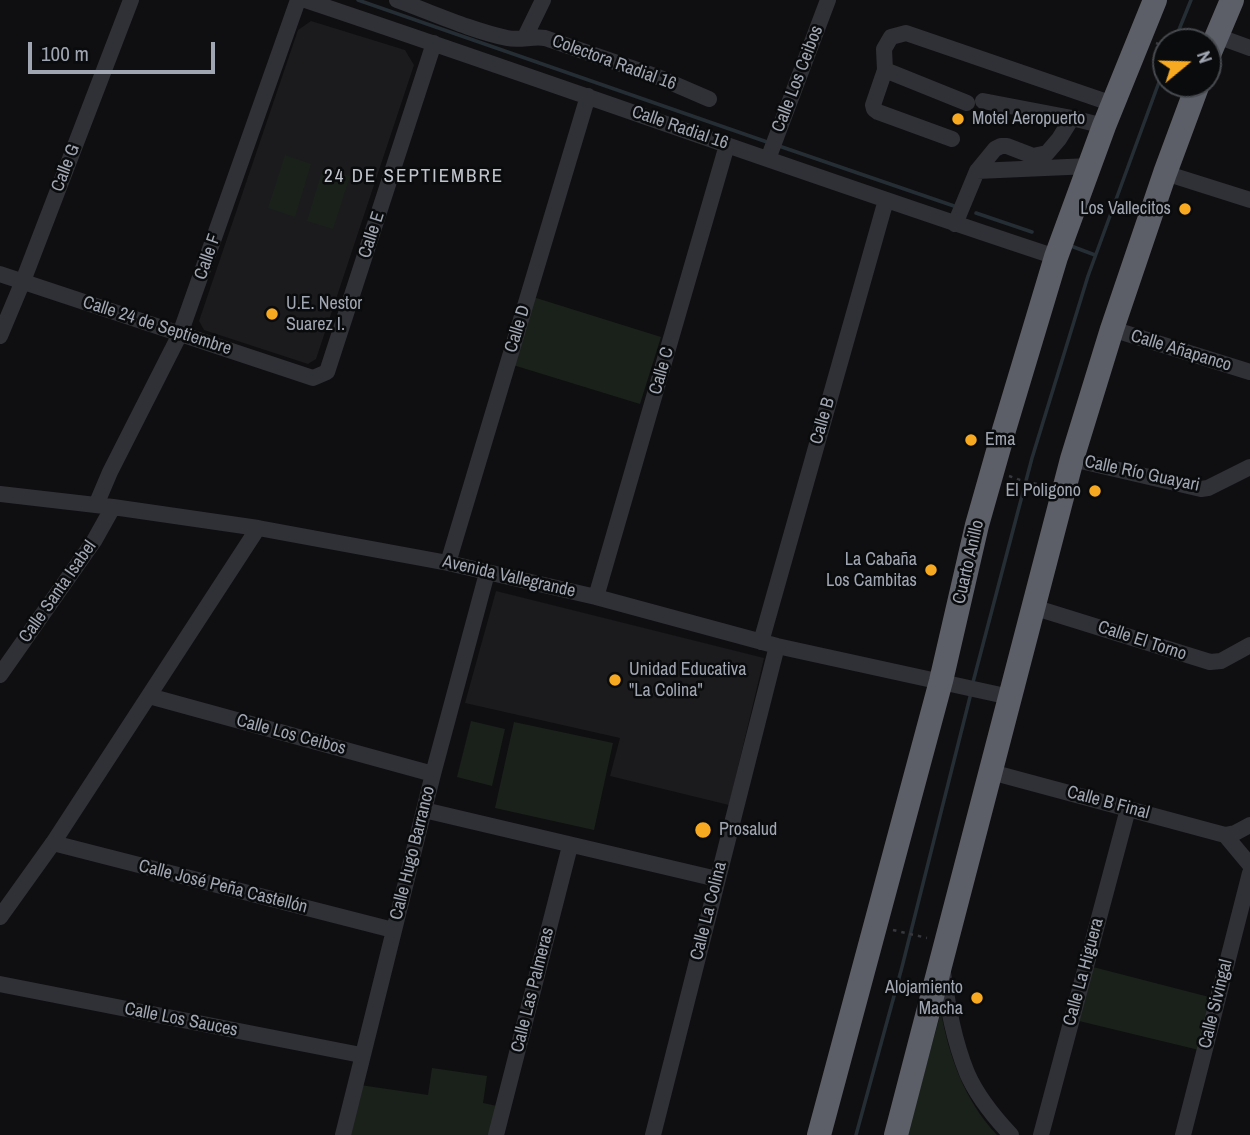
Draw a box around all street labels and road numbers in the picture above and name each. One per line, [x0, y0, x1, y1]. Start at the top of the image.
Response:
street label: Calle Los Ceibos [768, 23, 828, 135]
street label: Colectora Radial 16 [549, 31, 679, 95]
street label: Calle Radial 16 [629, 101, 731, 155]
street label: Calle G [47, 141, 85, 195]
street label: Calle E [354, 209, 390, 261]
street label: Calle F [190, 231, 226, 283]
street label: Calle 24 de Septiembre [80, 292, 234, 360]
street label: Calle D [501, 303, 535, 355]
street label: Calle Añapanco [1128, 325, 1234, 377]
street label: Calle C [645, 345, 679, 397]
street label: Calle B [806, 395, 840, 447]
street label: Calle Río Guayari [1082, 451, 1202, 497]
street label: Cuarto Anillo [949, 518, 989, 606]
street label: Calle Santa Isabel [15, 537, 101, 647]
street label: Avenida Vallegrande [440, 551, 578, 603]
street label: Calle El Torno [1095, 617, 1189, 665]
street label: Calle Los Ceibos [234, 710, 348, 760]
street label: Calle B Final [1064, 782, 1152, 824]
street label: Calle Hugo Barranco [386, 784, 440, 922]
street label: Calle José Peña Castellón [136, 856, 310, 918]
street label: Calle La Colina [686, 859, 732, 963]
street label: Calle La Higuera [1059, 916, 1109, 1028]
street label: Calle Las Palmeras [507, 925, 559, 1055]
street label: Calle Sivingal [1195, 957, 1237, 1051]
street label: Calle Los Sauces [123, 998, 239, 1042]

